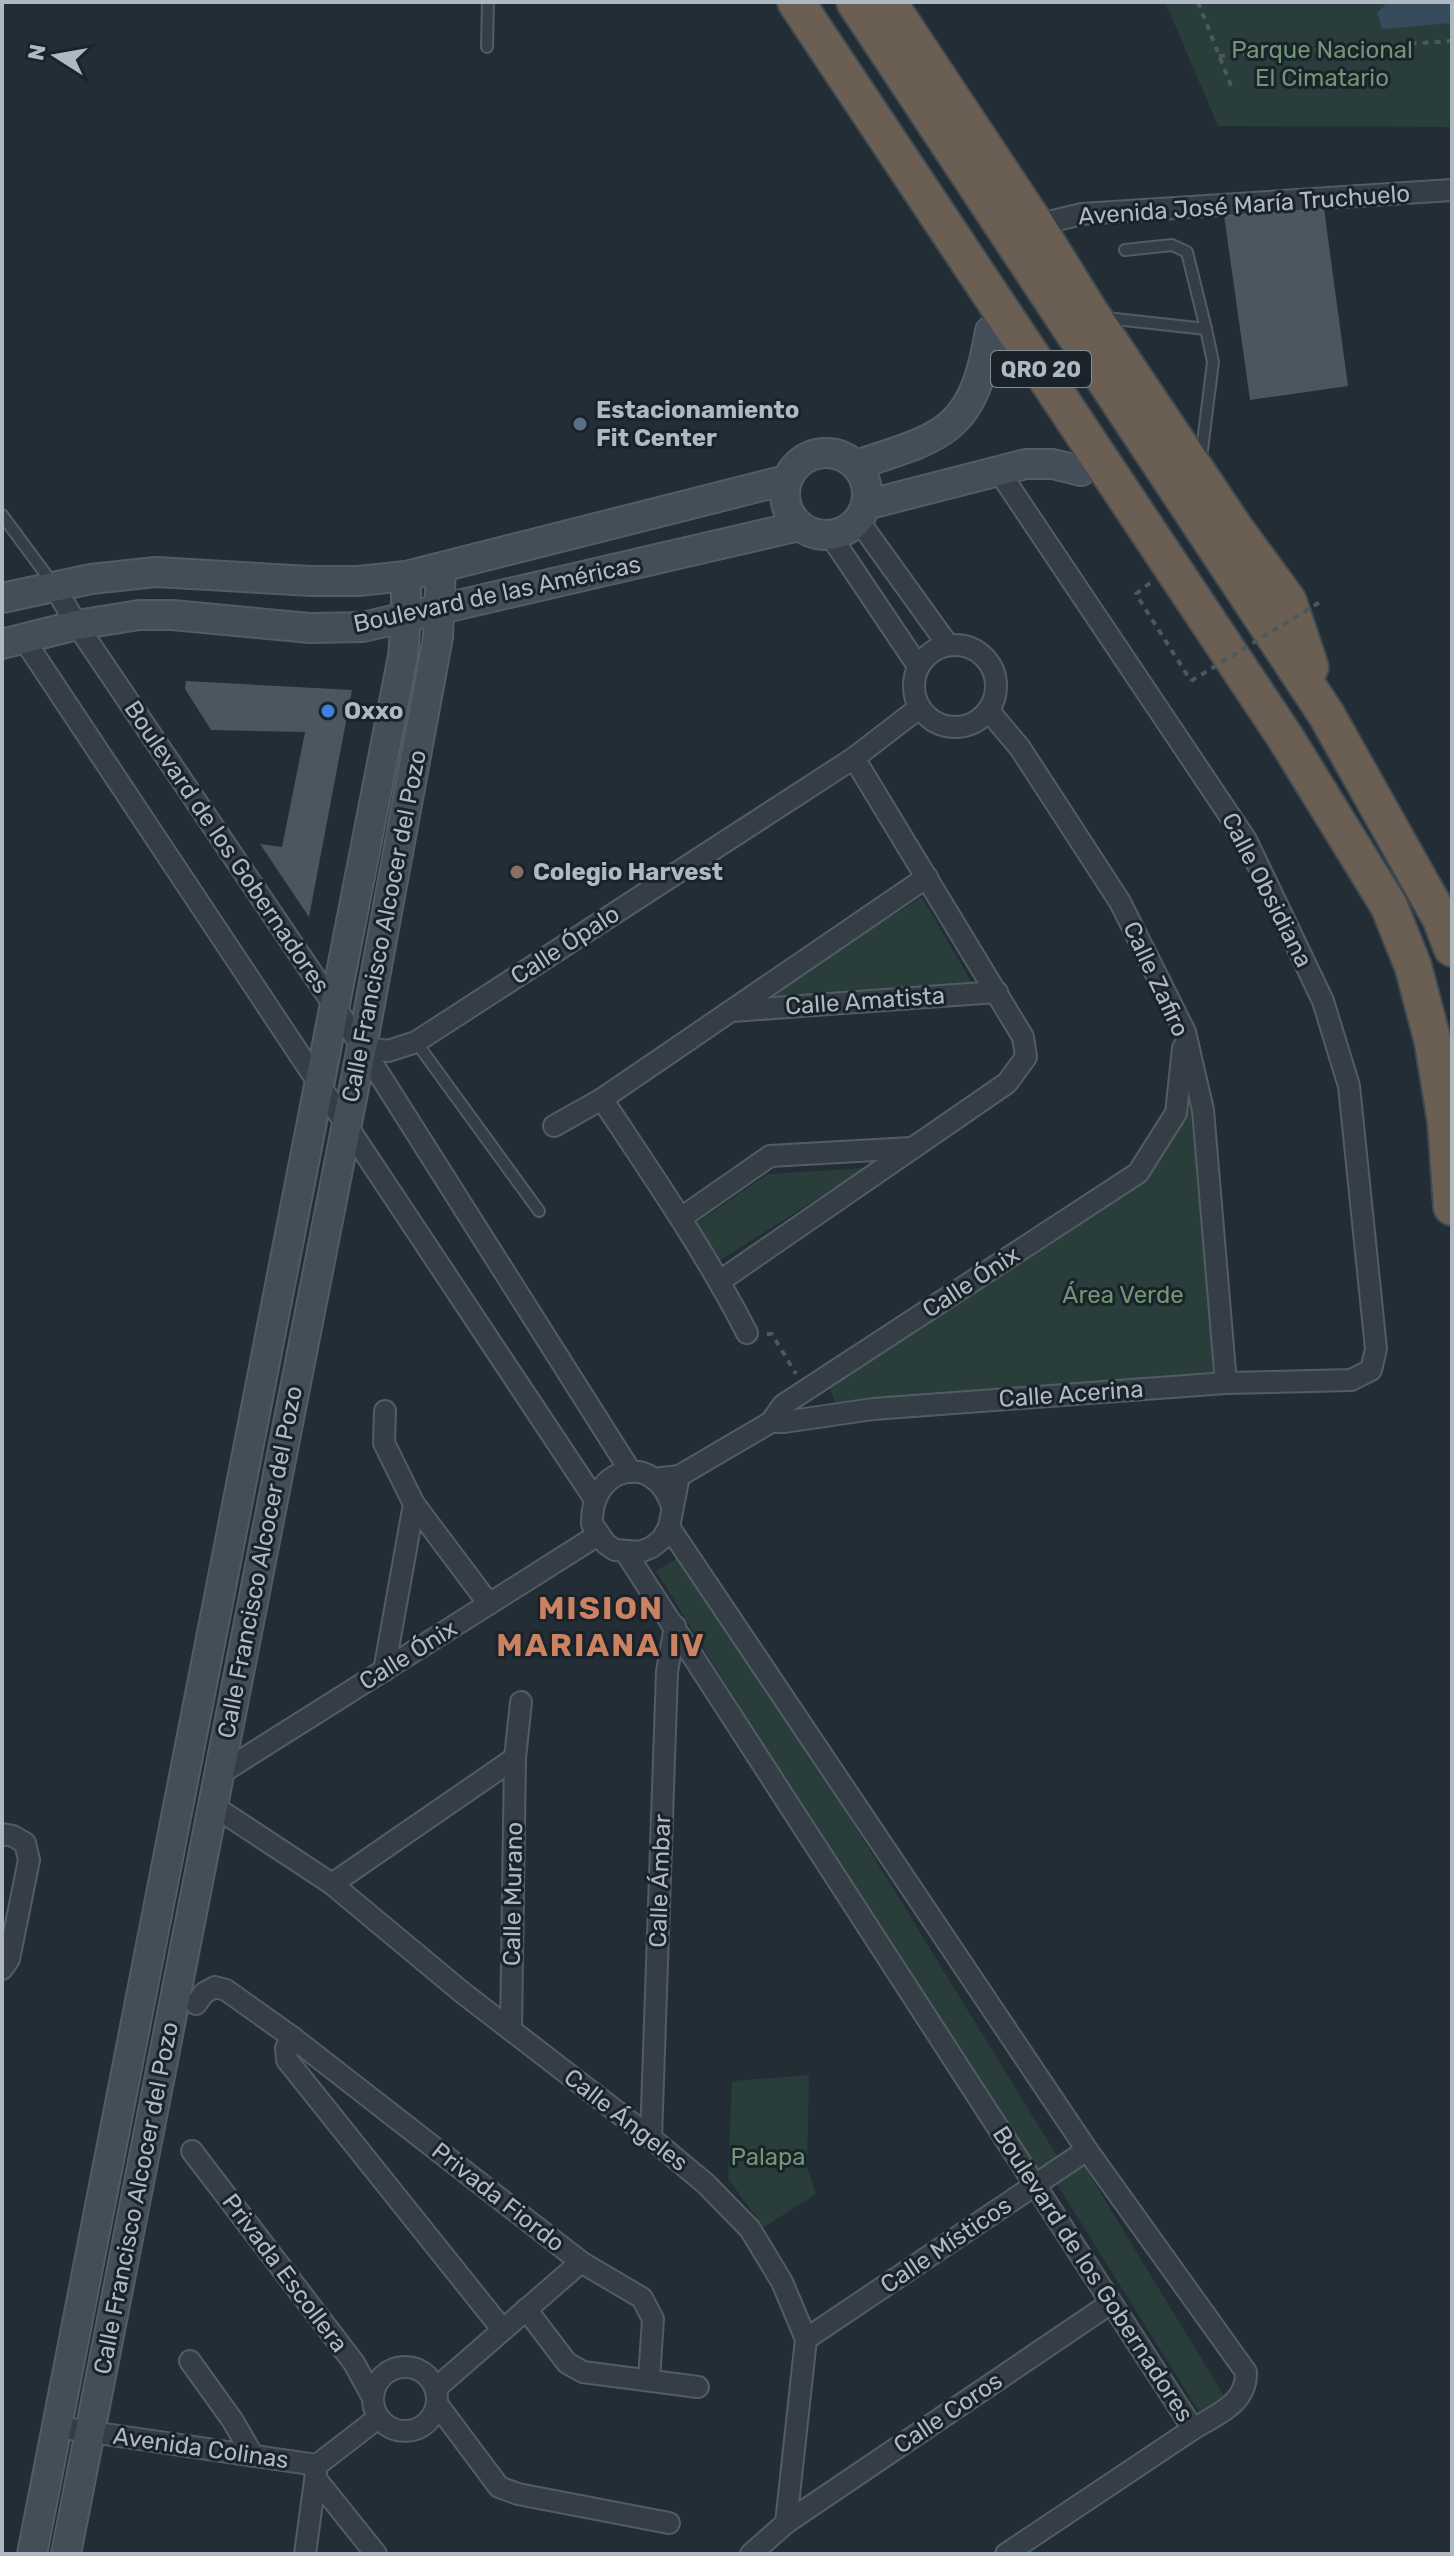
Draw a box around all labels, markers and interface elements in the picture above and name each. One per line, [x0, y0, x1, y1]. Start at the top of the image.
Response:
north arrow [16, 16, 96, 96]
park label: Parque Nacional El Cimatario [1231, 36, 1413, 92]
text: N [22, 42, 52, 63]
street label: Avenida José María Truchuelo [1077, 179, 1411, 231]
road number: QRO 20 [991, 351, 1091, 387]
place label: Estacionamiento Fit Center [596, 396, 799, 452]
marker: Estacionamiento Fit Center [571, 415, 589, 433]
street label: Boulevard de las Américas [351, 550, 643, 638]
street label: Boulevard de los Gobernadores [118, 695, 336, 999]
place label: Oxxo [344, 697, 403, 725]
marker: Oxxo [319, 702, 337, 720]
street label: Calle Francisco Alcocer del Pozo [336, 747, 432, 1105]
street label: Calle Obsidiana [1216, 808, 1318, 972]
place label: Colegio Harvest [533, 858, 723, 886]
marker: Colegio Harvest [508, 863, 526, 881]
street label: Calle Ópalo [506, 900, 624, 990]
street label: Calle Zafiro [1117, 917, 1195, 1041]
street label: Calle Amatista [784, 981, 946, 1021]
street label: Calle Ónix [917, 1240, 1025, 1324]
park label: Área Verde [1062, 1281, 1184, 1309]
street label: Calle Acerina [998, 1375, 1144, 1413]
street label: Calle Francisco Alcocer del Pozo [212, 1383, 308, 1741]
district label: MISION MARIANA IV [496, 1589, 706, 1664]
street label: Calle Ónix [354, 1614, 462, 1696]
street label: Calle Ámbar [644, 1814, 676, 1948]
street label: Calle Murano [498, 1822, 528, 1966]
street label: Calle Francisco Alcocer del Pozo [88, 2019, 184, 2377]
street label: Calle Ángeles [558, 2063, 694, 2177]
street label: Boulevard de los Gobernadores [987, 2121, 1199, 2427]
street label: Privada Fiordo [426, 2137, 570, 2257]
park label: Palapa [730, 2143, 806, 2171]
street label: Privada Escollera [216, 2188, 354, 2358]
street label: Calle Místicos [875, 2191, 1017, 2299]
street label: Calle Coros [888, 2366, 1008, 2460]
street label: Avenida Colinas [111, 2422, 291, 2474]

